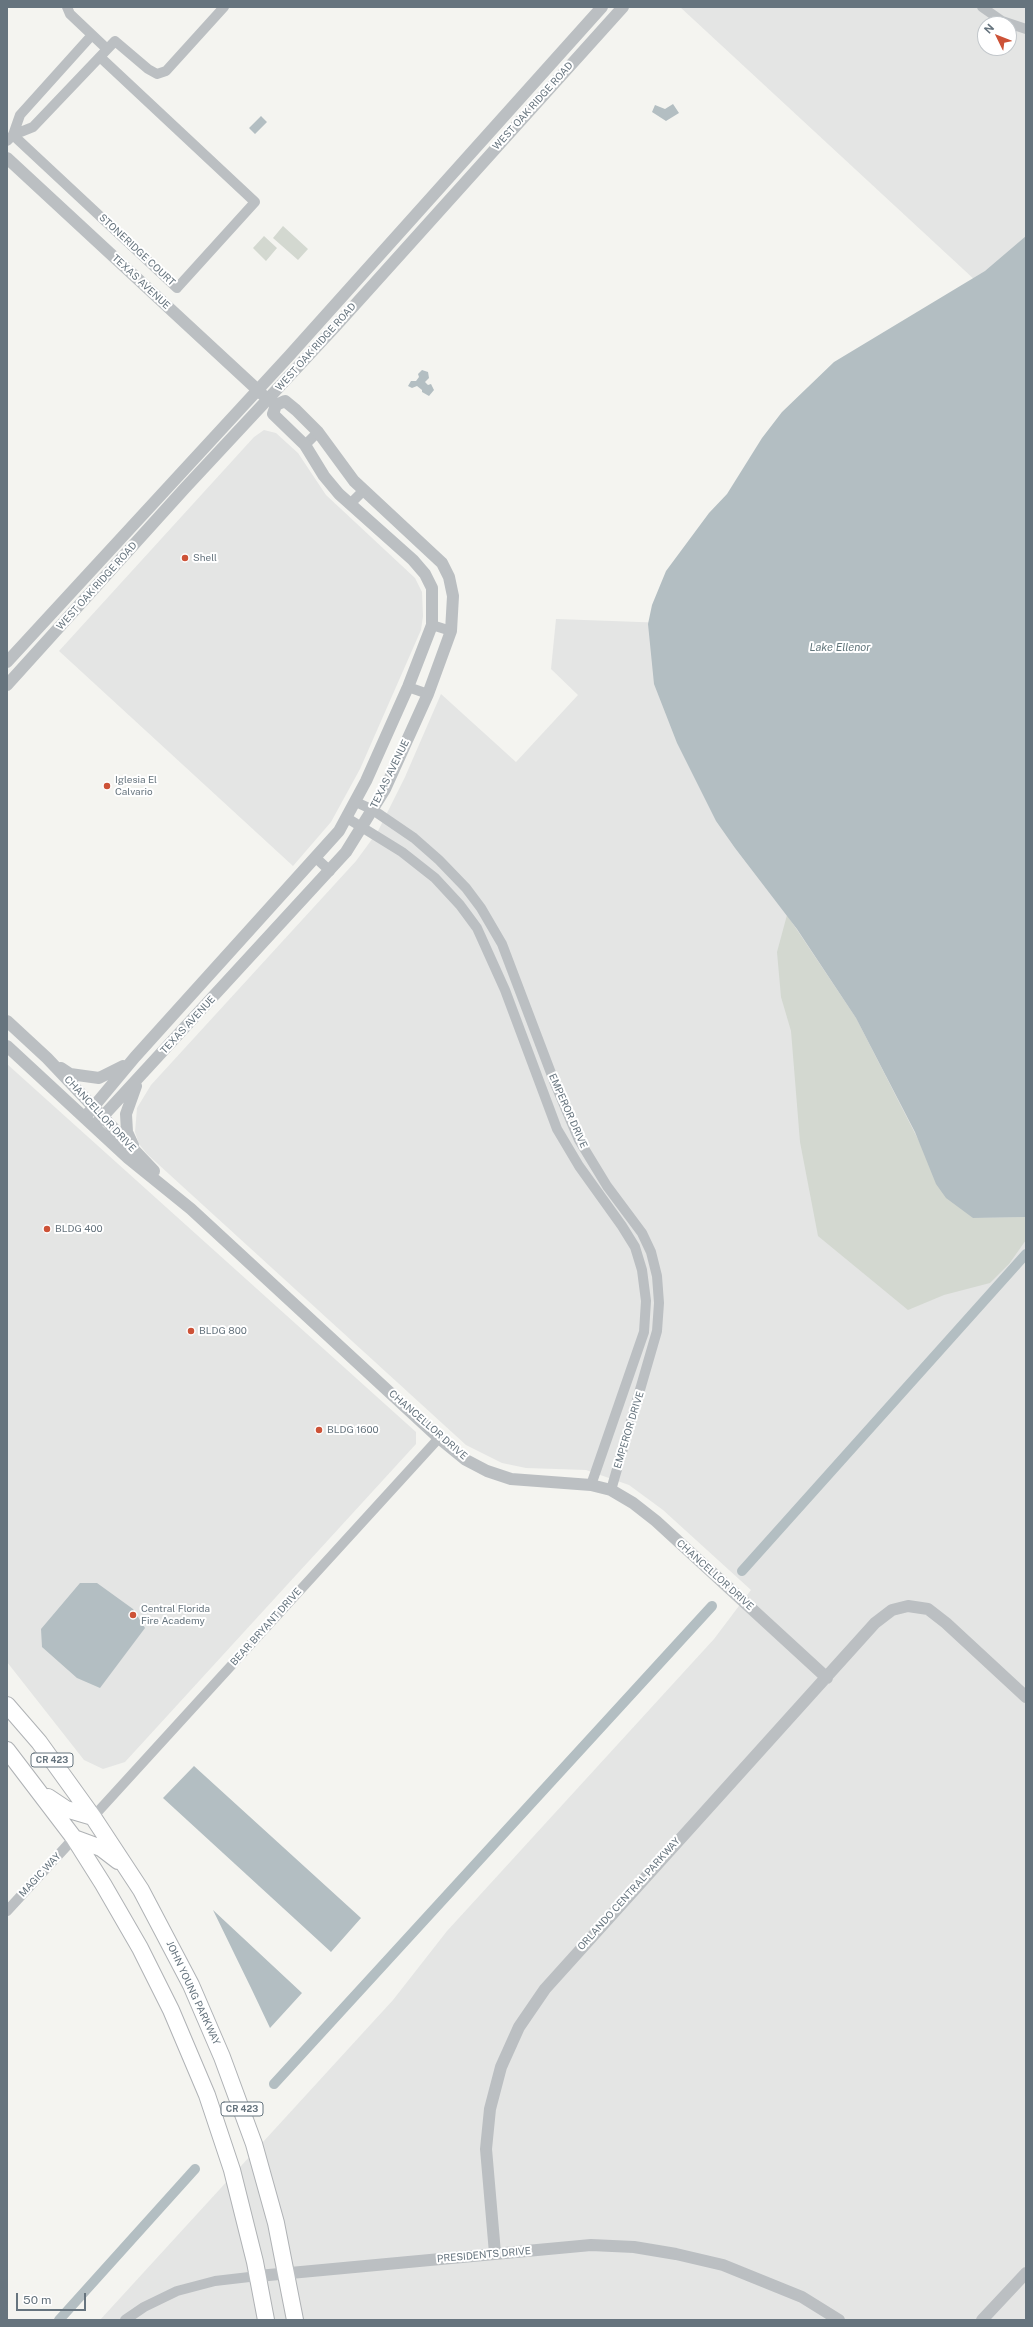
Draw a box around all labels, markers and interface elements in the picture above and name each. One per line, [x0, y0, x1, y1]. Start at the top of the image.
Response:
north arrow [977, 16, 1017, 56]
text: N [982, 21, 996, 36]
street label: WEST OAK RIDGE ROAD [490, 60, 576, 152]
street label: STONERIDGE COURT [96, 212, 178, 288]
street label: TEXAS AVENUE [109, 252, 173, 312]
street label: WEST OAK RIDGE ROAD [273, 301, 359, 393]
street label: WEST OAK RIDGE ROAD [54, 540, 140, 632]
place label: Shell [193, 552, 217, 564]
marker: Shell [180, 553, 190, 563]
water label: Lake Ellenor [810, 641, 870, 655]
street label: TEXAS AVENUE [368, 738, 412, 810]
place label: Iglesia El Calvario [115, 774, 157, 798]
marker: Iglesia El Calvario [102, 781, 112, 791]
street label: TEXAS AVENUE [158, 993, 218, 1057]
street label: EMPEROR DRIVE [546, 1072, 590, 1150]
street label: CHANCELLOR DRIVE [62, 1073, 138, 1155]
place label: BLDG 400 [55, 1223, 103, 1235]
marker: BLDG 400 [42, 1224, 52, 1234]
place label: BLDG 800 [199, 1325, 247, 1337]
marker: BLDG 800 [186, 1326, 196, 1336]
street label: CHANCELLOR DRIVE [386, 1388, 470, 1462]
street label: EMPEROR DRIVE [612, 1390, 646, 1470]
place label: BLDG 1600 [327, 1424, 379, 1436]
marker: BLDG 1600 [314, 1425, 324, 1435]
street label: CHANCELLOR DRIVE [674, 1537, 756, 1613]
street label: BEAR BRYANT DRIVE [228, 1586, 304, 1668]
place label: Central Florida Fire Academy [141, 1603, 210, 1626]
marker: Central Florida Fire Academy [128, 1610, 138, 1620]
road number: CR 423 [31, 1753, 73, 1767]
street label: ORLANDO CENTRAL PARKWAY [575, 1835, 683, 1953]
street label: MAGIC WAY [17, 1850, 63, 1900]
street label: JOHN YOUNG PARKWAY [164, 1939, 222, 2047]
road number: CR 423 [221, 2102, 263, 2116]
street label: PRESIDENTS DRIVE [437, 2245, 531, 2265]
scale bar [18, 2285, 88, 2311]
text: 50 m [23, 2293, 51, 2307]

